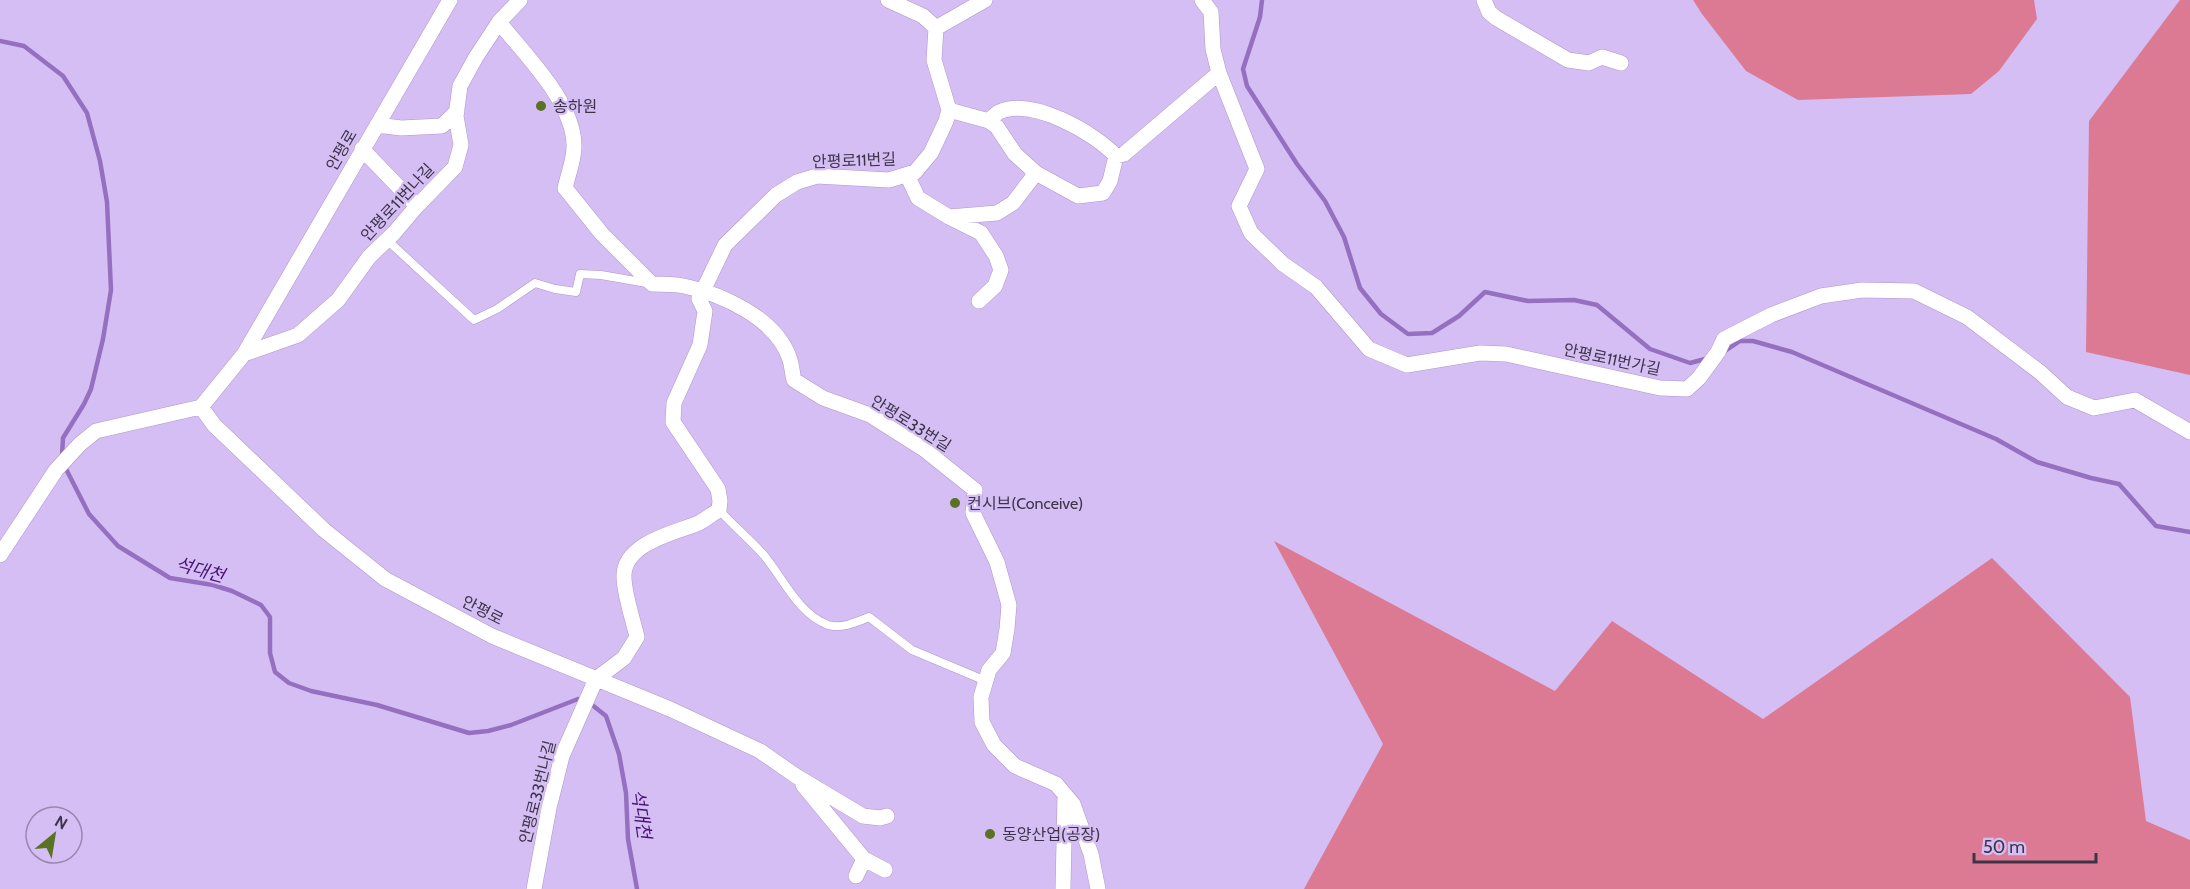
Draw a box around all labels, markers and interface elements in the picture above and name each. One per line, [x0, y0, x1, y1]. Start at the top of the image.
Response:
place label: 송하원 [553, 97, 597, 116]
marker: 송하원 [534, 99, 548, 113]
street label: 안평로 [322, 126, 361, 174]
street label: 안평로11번길 [812, 150, 896, 171]
street label: 안평로11번나길 [357, 160, 438, 245]
street label: 안평로11번가길 [1562, 340, 1662, 379]
street label: 안평로33번길 [867, 391, 954, 456]
place label: 컨시브(Conceive) [967, 494, 1083, 513]
marker: 컨시브(Conceive) [948, 496, 962, 510]
water label: 석대천 [173, 553, 229, 588]
street label: 안평로 [459, 592, 507, 629]
street label: 안평로33번나길 [515, 739, 559, 846]
water label: 석대천 [627, 788, 656, 843]
north arrow [24, 805, 84, 865]
text: N [52, 811, 71, 833]
place label: 동양산업(공장) [1002, 825, 1100, 844]
scale bar [1974, 826, 2096, 864]
marker: 동양산업(공장) [983, 827, 997, 841]
text: 50 m [1983, 836, 2025, 858]

